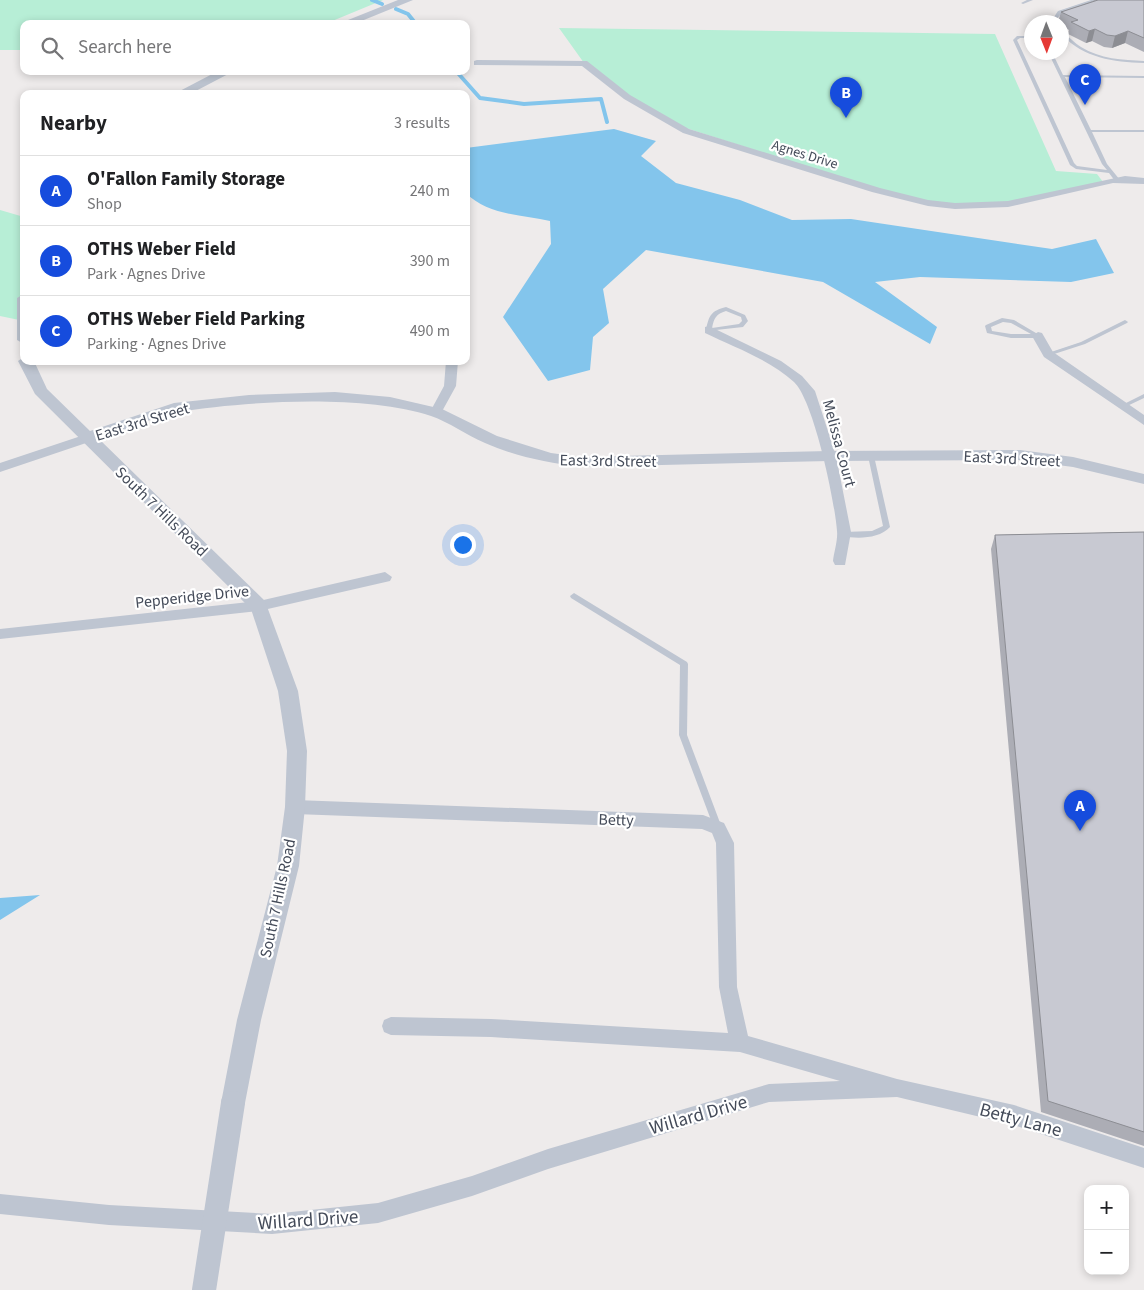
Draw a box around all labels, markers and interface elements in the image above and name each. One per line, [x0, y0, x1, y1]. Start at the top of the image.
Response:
north arrow [1024, 15, 1069, 60]
search box [20, 20, 470, 75]
icon: search [38, 34, 66, 62]
text: Search here [78, 34, 172, 61]
pin: C [1069, 64, 1101, 105]
pin: B [830, 77, 862, 118]
text: Nearby [40, 108, 107, 138]
text: 3 results [394, 112, 450, 134]
street label: Agnes Drive [769, 135, 840, 175]
text: O'Fallon Family Storage [87, 166, 285, 193]
text: A [51, 180, 61, 202]
text: 240 m [410, 180, 450, 202]
text: Shop [87, 193, 122, 215]
text: OTHS Weber Field [87, 236, 236, 263]
text: B [51, 250, 61, 272]
text: 390 m [410, 250, 450, 272]
text: Park · Agnes Drive [87, 263, 205, 285]
text: OTHS Weber Field Parking [87, 306, 305, 333]
text: C [51, 320, 61, 342]
text: 490 m [410, 320, 450, 342]
text: Parking · Agnes Drive [87, 333, 226, 355]
street label: East 3rd Street [93, 397, 192, 447]
street label: Melissa Court [817, 397, 861, 490]
street label: East 3rd Street [963, 445, 1062, 473]
street label: East 3rd Street [559, 449, 657, 473]
street label: South 7 Hills Road [110, 462, 213, 562]
your location [450, 532, 476, 558]
street label: Pepperidge Drive [134, 580, 250, 614]
pin: A [1064, 790, 1096, 831]
street label: Betty [598, 808, 634, 832]
street label: South 7 Hills Road [255, 837, 301, 960]
street label: Willard Drive [646, 1089, 751, 1142]
street label: Betty Lane [976, 1097, 1065, 1144]
map controls [1084, 1185, 1129, 1275]
button: + [1084, 1185, 1129, 1230]
street label: Willard Drive [257, 1204, 359, 1237]
button: − [1084, 1230, 1129, 1275]

